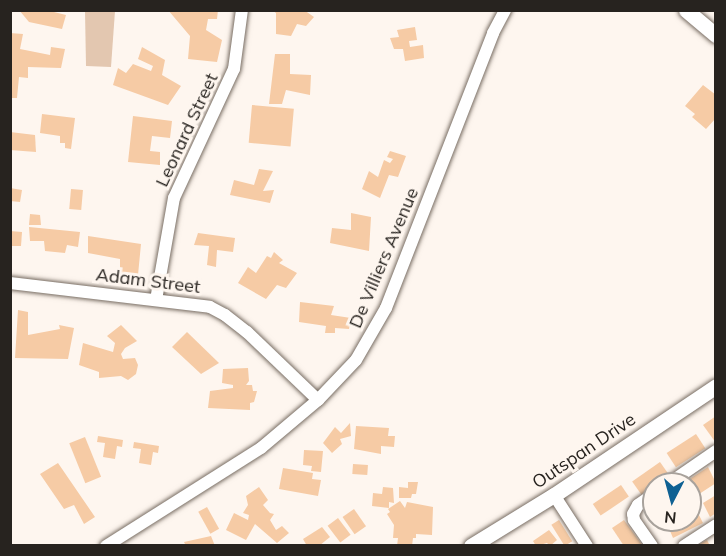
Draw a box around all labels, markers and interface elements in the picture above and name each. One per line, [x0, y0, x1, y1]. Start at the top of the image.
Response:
street label: Leonard Street [151, 70, 223, 190]
street label: De Villiers Avenue [345, 185, 423, 331]
street label: Adam Street [95, 264, 201, 298]
street label: Outspan Drive [528, 409, 640, 493]
north arrow [642, 472, 702, 532]
text: N [663, 507, 677, 528]

